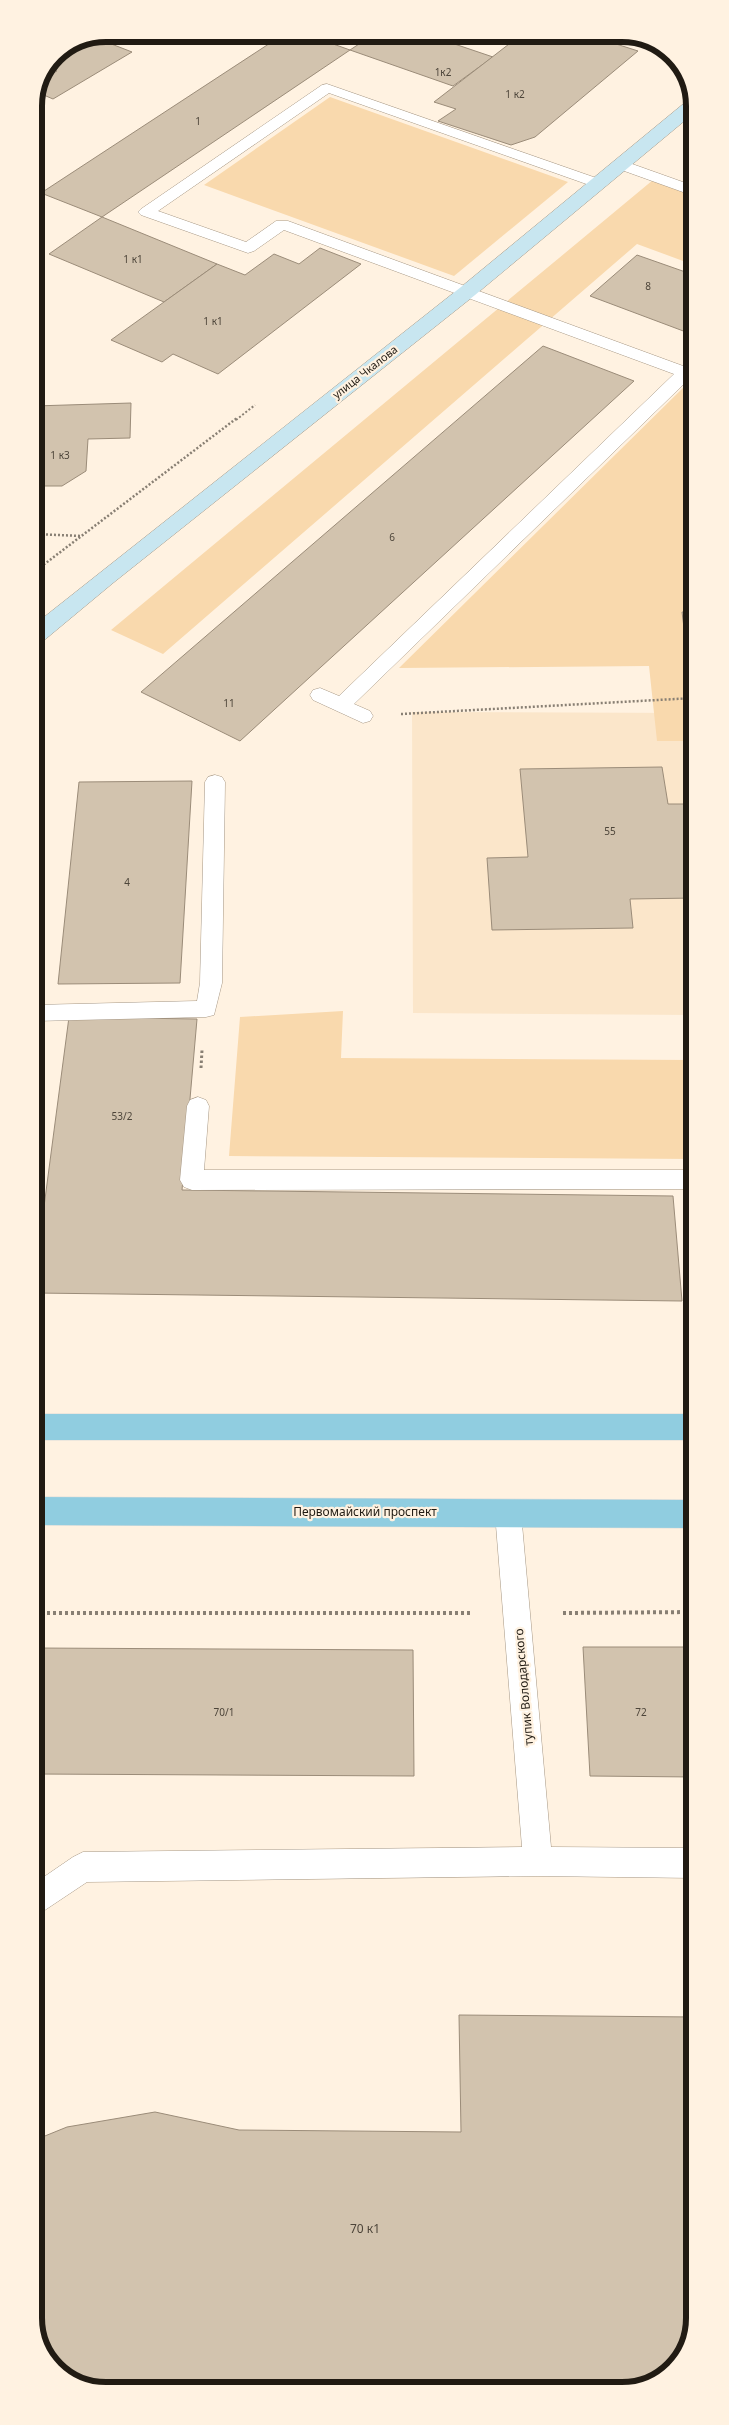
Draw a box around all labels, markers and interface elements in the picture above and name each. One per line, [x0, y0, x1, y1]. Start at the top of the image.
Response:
house number: 1к2 [435, 65, 452, 79]
house number: 1 к2 [505, 87, 525, 101]
house number: 1 [195, 114, 201, 128]
house number: 1 к1 [123, 252, 143, 266]
house number: 8 [645, 279, 651, 293]
house number: 1 к1 [203, 314, 223, 328]
street label: улица Чкалова [329, 342, 400, 402]
house number: 1 к3 [50, 448, 70, 462]
house number: 6 [389, 530, 395, 544]
house number: 11 [223, 696, 235, 710]
house number: 55 [604, 824, 616, 838]
house number: 4 [124, 875, 130, 889]
house number: 53/2 [112, 1109, 133, 1123]
street label: Первомайский проспект [293, 1503, 437, 1520]
street label: тупик Володарского [510, 1628, 537, 1746]
house number: 70/1 [214, 1705, 234, 1719]
house number: 72 [635, 1705, 647, 1719]
house number: 70 к1 [350, 2220, 380, 2237]

